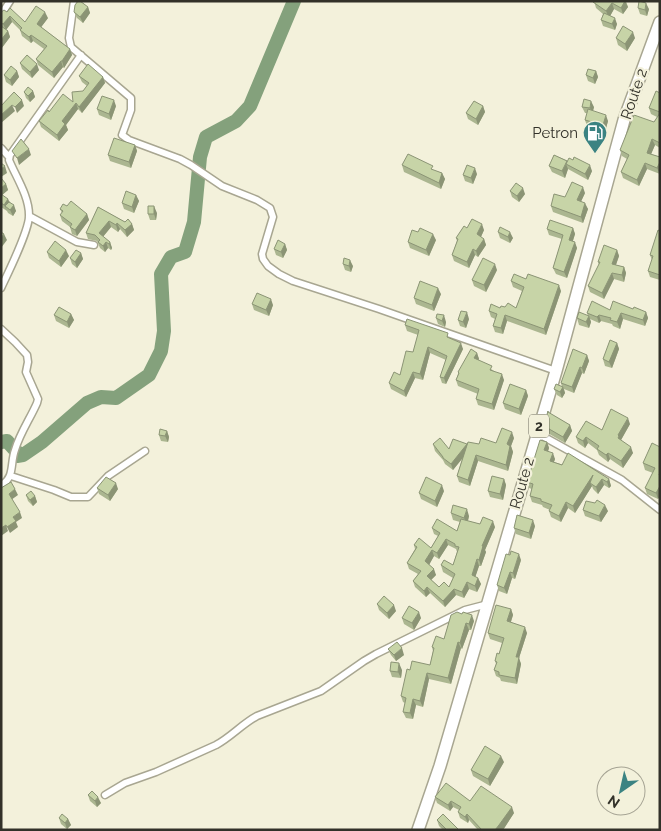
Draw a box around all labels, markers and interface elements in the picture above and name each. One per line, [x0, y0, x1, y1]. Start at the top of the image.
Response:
street label: Route 2 [617, 66, 651, 122]
fuel station icon: Petron [582, 120, 608, 154]
place label: Petron [532, 124, 578, 142]
road number: 2 [529, 414, 549, 438]
street label: Route 2 [506, 455, 538, 511]
north arrow [596, 766, 646, 816]
text: N [605, 792, 623, 811]

